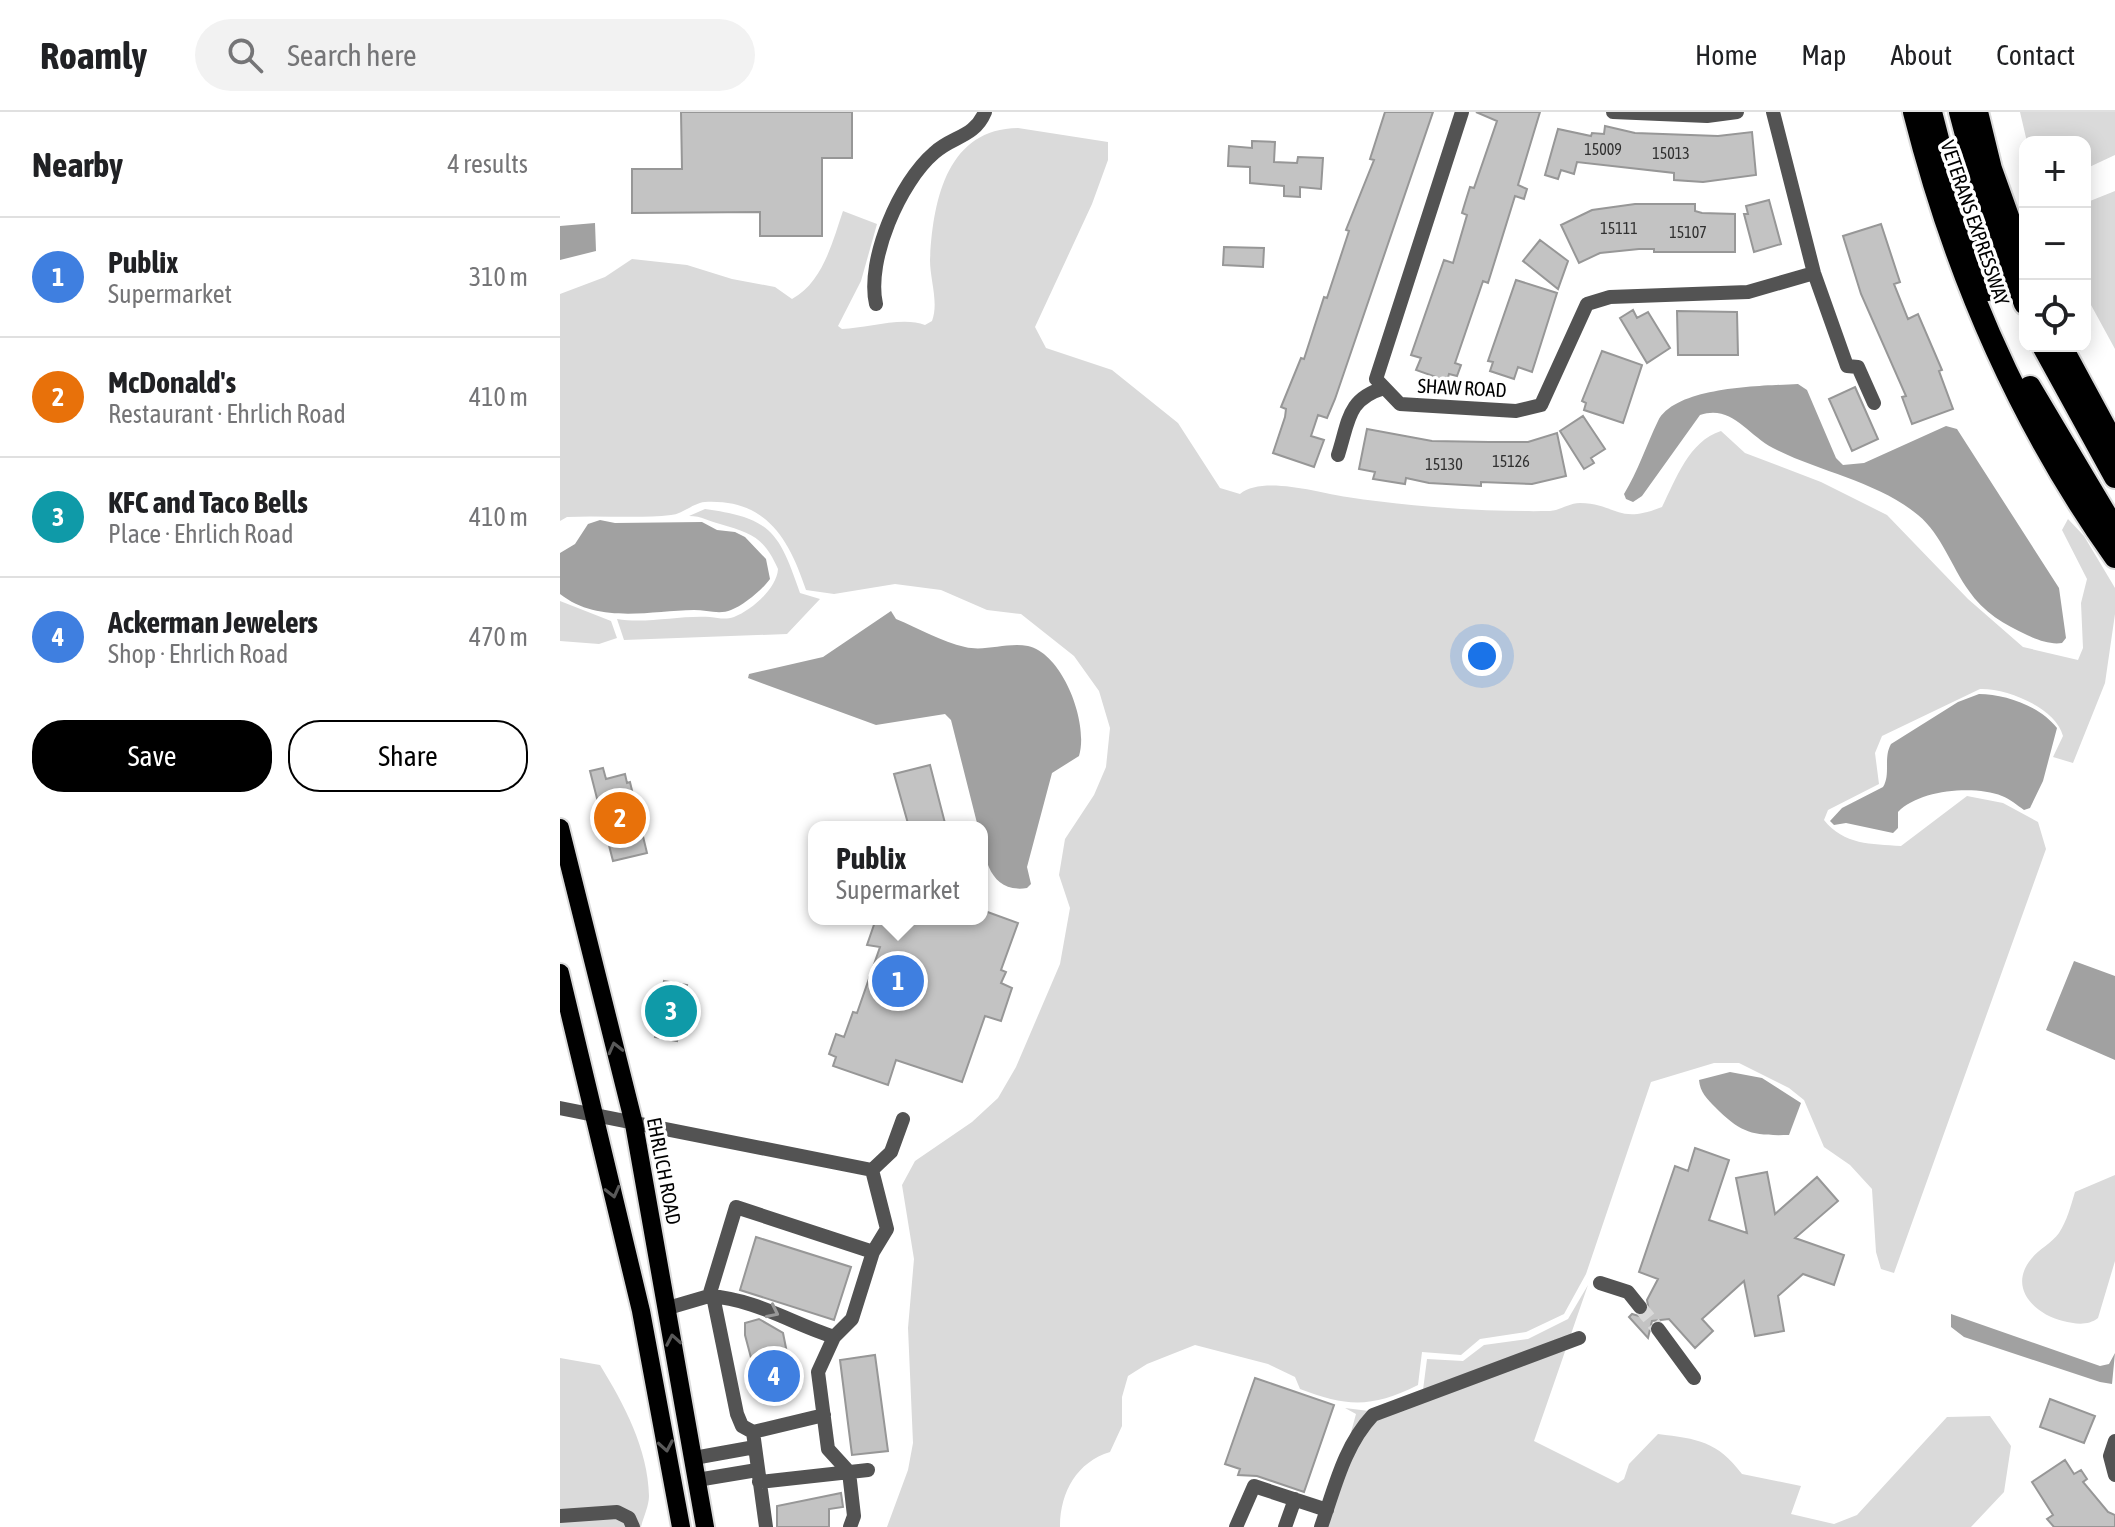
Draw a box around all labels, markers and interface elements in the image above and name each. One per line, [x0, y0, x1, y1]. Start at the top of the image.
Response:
search box [195, 19, 755, 91]
icon: search [223, 33, 267, 77]
text: Roamly [40, 34, 147, 77]
text: Search here [287, 38, 417, 72]
text: Home [1695, 39, 1757, 71]
text: Map [1801, 39, 1846, 71]
text: About [1890, 39, 1952, 71]
text: Contact [1996, 39, 2075, 71]
map controls [2019, 136, 2091, 352]
button: + [2019, 136, 2091, 208]
street label: VETERANS EXPRESSWAY [1936, 137, 2015, 308]
house number: 15009 [1584, 140, 1622, 158]
house number: 15013 [1652, 144, 1690, 162]
text: Nearby [32, 145, 123, 184]
text: 4 results [447, 149, 528, 179]
button: − [2019, 208, 2091, 280]
house number: 15111 [1600, 219, 1638, 237]
house number: 15107 [1669, 223, 1707, 241]
text: Publix [108, 245, 178, 279]
text: 1 [52, 262, 64, 292]
text: 310 m [469, 262, 528, 292]
text: Supermarket [108, 279, 232, 309]
button: locate [2019, 280, 2091, 352]
text: McDonald's [108, 365, 236, 399]
street label: SHAW ROAD [1417, 374, 1507, 401]
text: 2 [52, 382, 64, 412]
text: 410 m [469, 382, 528, 412]
text: Restaurant · Ehrlich Road [108, 399, 346, 429]
house number: 15126 [1492, 452, 1530, 470]
house number: 15130 [1425, 455, 1463, 473]
text: KFC and Taco Bells [108, 485, 308, 519]
text: 3 [52, 502, 64, 532]
text: 410 m [469, 502, 528, 532]
text: Place · Ehrlich Road [108, 519, 293, 549]
text: Ackerman Jewelers [108, 605, 318, 639]
text: 4 [52, 622, 64, 652]
text: 470 m [469, 622, 528, 652]
your location [1462, 636, 1502, 676]
text: Shop · Ehrlich Road [108, 639, 288, 669]
button: Save [32, 720, 272, 792]
button: Share [288, 720, 528, 792]
pin: 2 [594, 788, 646, 848]
popup [808, 821, 988, 925]
text: Publix [836, 841, 906, 875]
text: Supermarket [836, 875, 960, 905]
pin: 1 [872, 951, 924, 1011]
pin: 3 [645, 981, 697, 1041]
one-way arrow [607, 1042, 624, 1056]
street label: EHRLICH ROAD [643, 1115, 686, 1227]
one-way arrow [603, 1184, 620, 1198]
one-way arrow [764, 1302, 779, 1318]
one-way arrow [666, 1333, 683, 1347]
pin: 4 [748, 1346, 800, 1406]
one-way arrow [656, 1439, 673, 1453]

